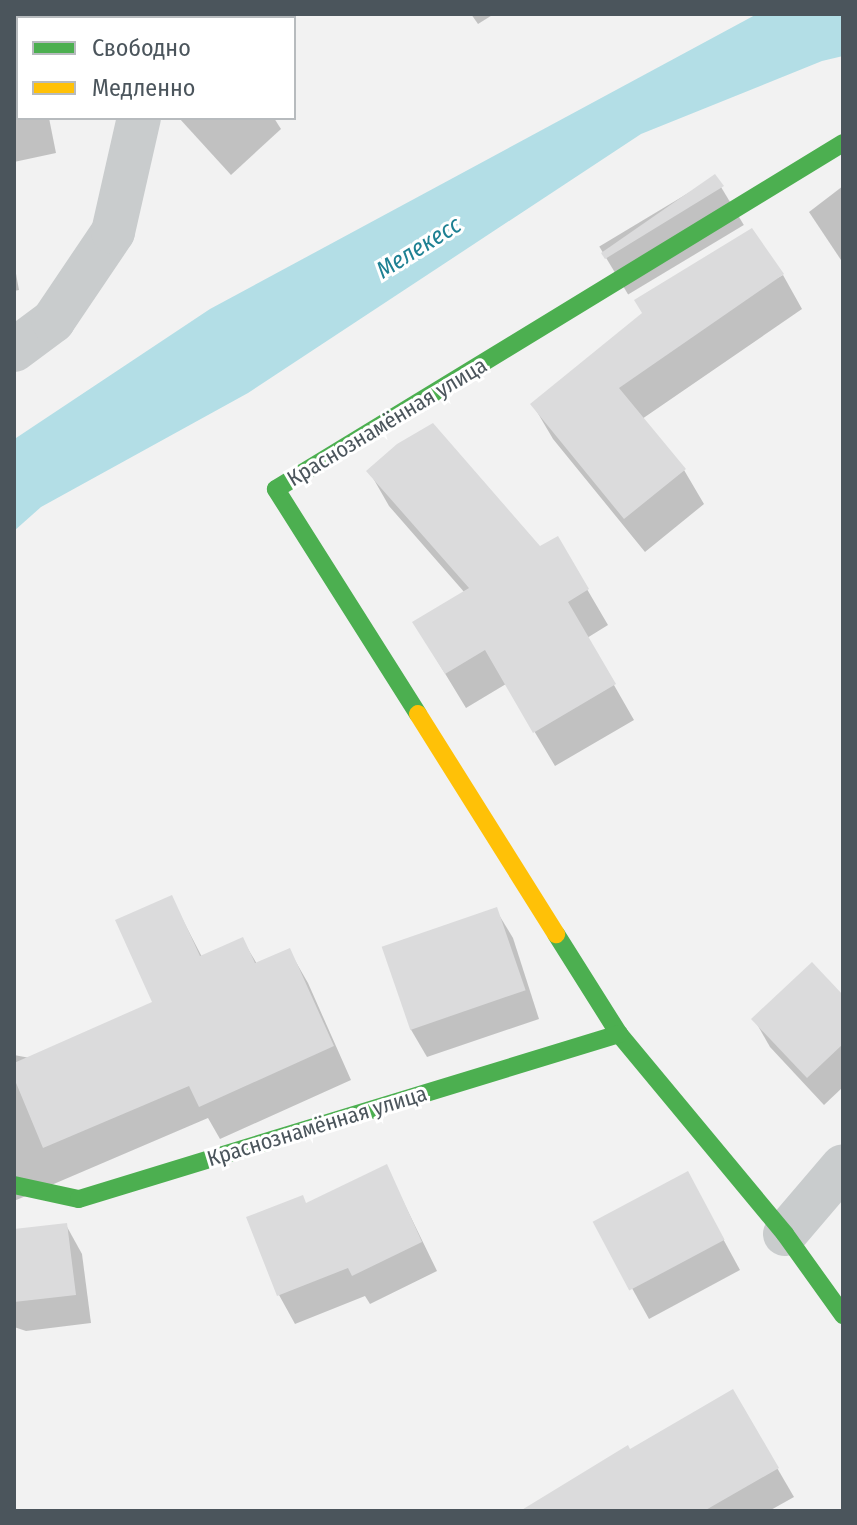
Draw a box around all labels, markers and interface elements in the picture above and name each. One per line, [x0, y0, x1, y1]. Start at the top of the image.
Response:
legend [16, 16, 296, 120]
text: Свободно [92, 34, 191, 62]
text: Медленно [92, 74, 195, 102]
water label: Мелекесс [371, 211, 467, 285]
street label: Краснознамённая улица [282, 352, 492, 492]
street label: Краснознамённая улица [204, 1080, 430, 1172]

